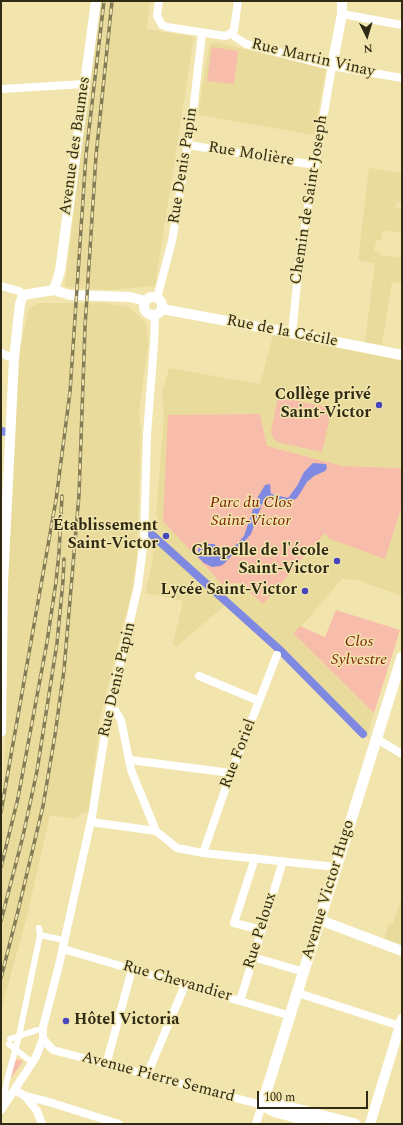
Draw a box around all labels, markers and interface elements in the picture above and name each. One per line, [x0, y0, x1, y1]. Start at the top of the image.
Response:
north arrow [347, 16, 387, 56]
street label: Rue Martin Vinay [249, 35, 377, 83]
text: N [363, 40, 373, 57]
street label: Avenue des Baumes [57, 75, 95, 217]
street label: Rue Denis Papin [165, 106, 203, 226]
street label: Chemin de Saint-Joseph [287, 114, 333, 286]
street label: Rue Molière [207, 139, 295, 171]
street label: Rue de la Cécile [225, 312, 339, 352]
place label: Collège privé Saint-Victor [275, 386, 371, 424]
marker: Collège privé Saint-Victor [374, 400, 384, 410]
park label: Parc du Clos Saint-Victor [210, 494, 292, 532]
place label: Établissement Saint-Victor [53, 517, 158, 555]
marker: Établissement Saint-Victor [161, 531, 171, 541]
place label: Chapelle de l'école Saint-Victor [191, 542, 329, 580]
marker: Chapelle de l'école Saint-Victor [332, 556, 342, 566]
place label: Lycée Saint-Victor [161, 581, 297, 601]
marker: Lycée Saint-Victor [300, 586, 310, 596]
street label: Rue Denis Papin [95, 621, 141, 739]
park label: Clos Sylvestre [331, 633, 387, 671]
street label: Rue Foriel [217, 716, 261, 792]
street label: Avenue Victor Hugo [299, 818, 359, 962]
street label: Rue Peloux [240, 890, 282, 972]
street label: Rue Chevandier [120, 957, 234, 1007]
place label: Hôtel Victoria [74, 1011, 180, 1031]
marker: Hôtel Victoria [61, 1016, 71, 1026]
street label: Avenue Pierre Semard [79, 1048, 237, 1108]
scale bar [259, 1083, 370, 1109]
text: 100 m [264, 1088, 295, 1107]

